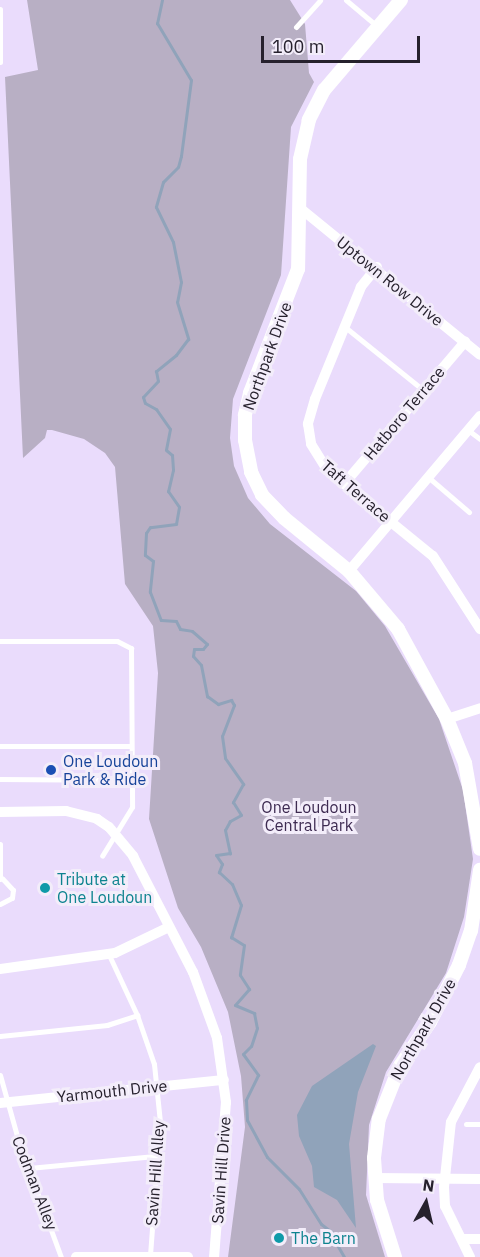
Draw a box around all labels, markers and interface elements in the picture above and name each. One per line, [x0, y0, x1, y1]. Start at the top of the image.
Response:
scale bar [264, 24, 423, 62]
text: 100 m [272, 35, 324, 58]
street label: Uptown Row Drive [333, 232, 447, 330]
street label: Northpark Drive [238, 299, 296, 413]
street label: Hatboro Terrace [359, 362, 449, 464]
street label: Taft Terrace [318, 456, 394, 526]
place label: One Loudoun Park & Ride [63, 751, 158, 789]
marker: One Loudoun Park & Ride [44, 763, 58, 777]
park label: One Loudoun Central Park [261, 797, 357, 835]
place label: Tribute at One Loudoun [57, 869, 152, 907]
marker: Tribute at One Loudoun [38, 881, 52, 895]
street label: Northpark Drive [386, 975, 460, 1083]
street label: Yarmouth Drive [56, 1076, 168, 1106]
street label: Savin Hill Drive [208, 1116, 234, 1224]
street label: Savin Hill Alley [142, 1120, 168, 1226]
street label: Codman Alley [8, 1133, 62, 1233]
north arrow [396, 1173, 456, 1233]
text: N [421, 1174, 436, 1196]
place label: The Barn [291, 1228, 356, 1248]
marker: The Barn [272, 1231, 286, 1245]

